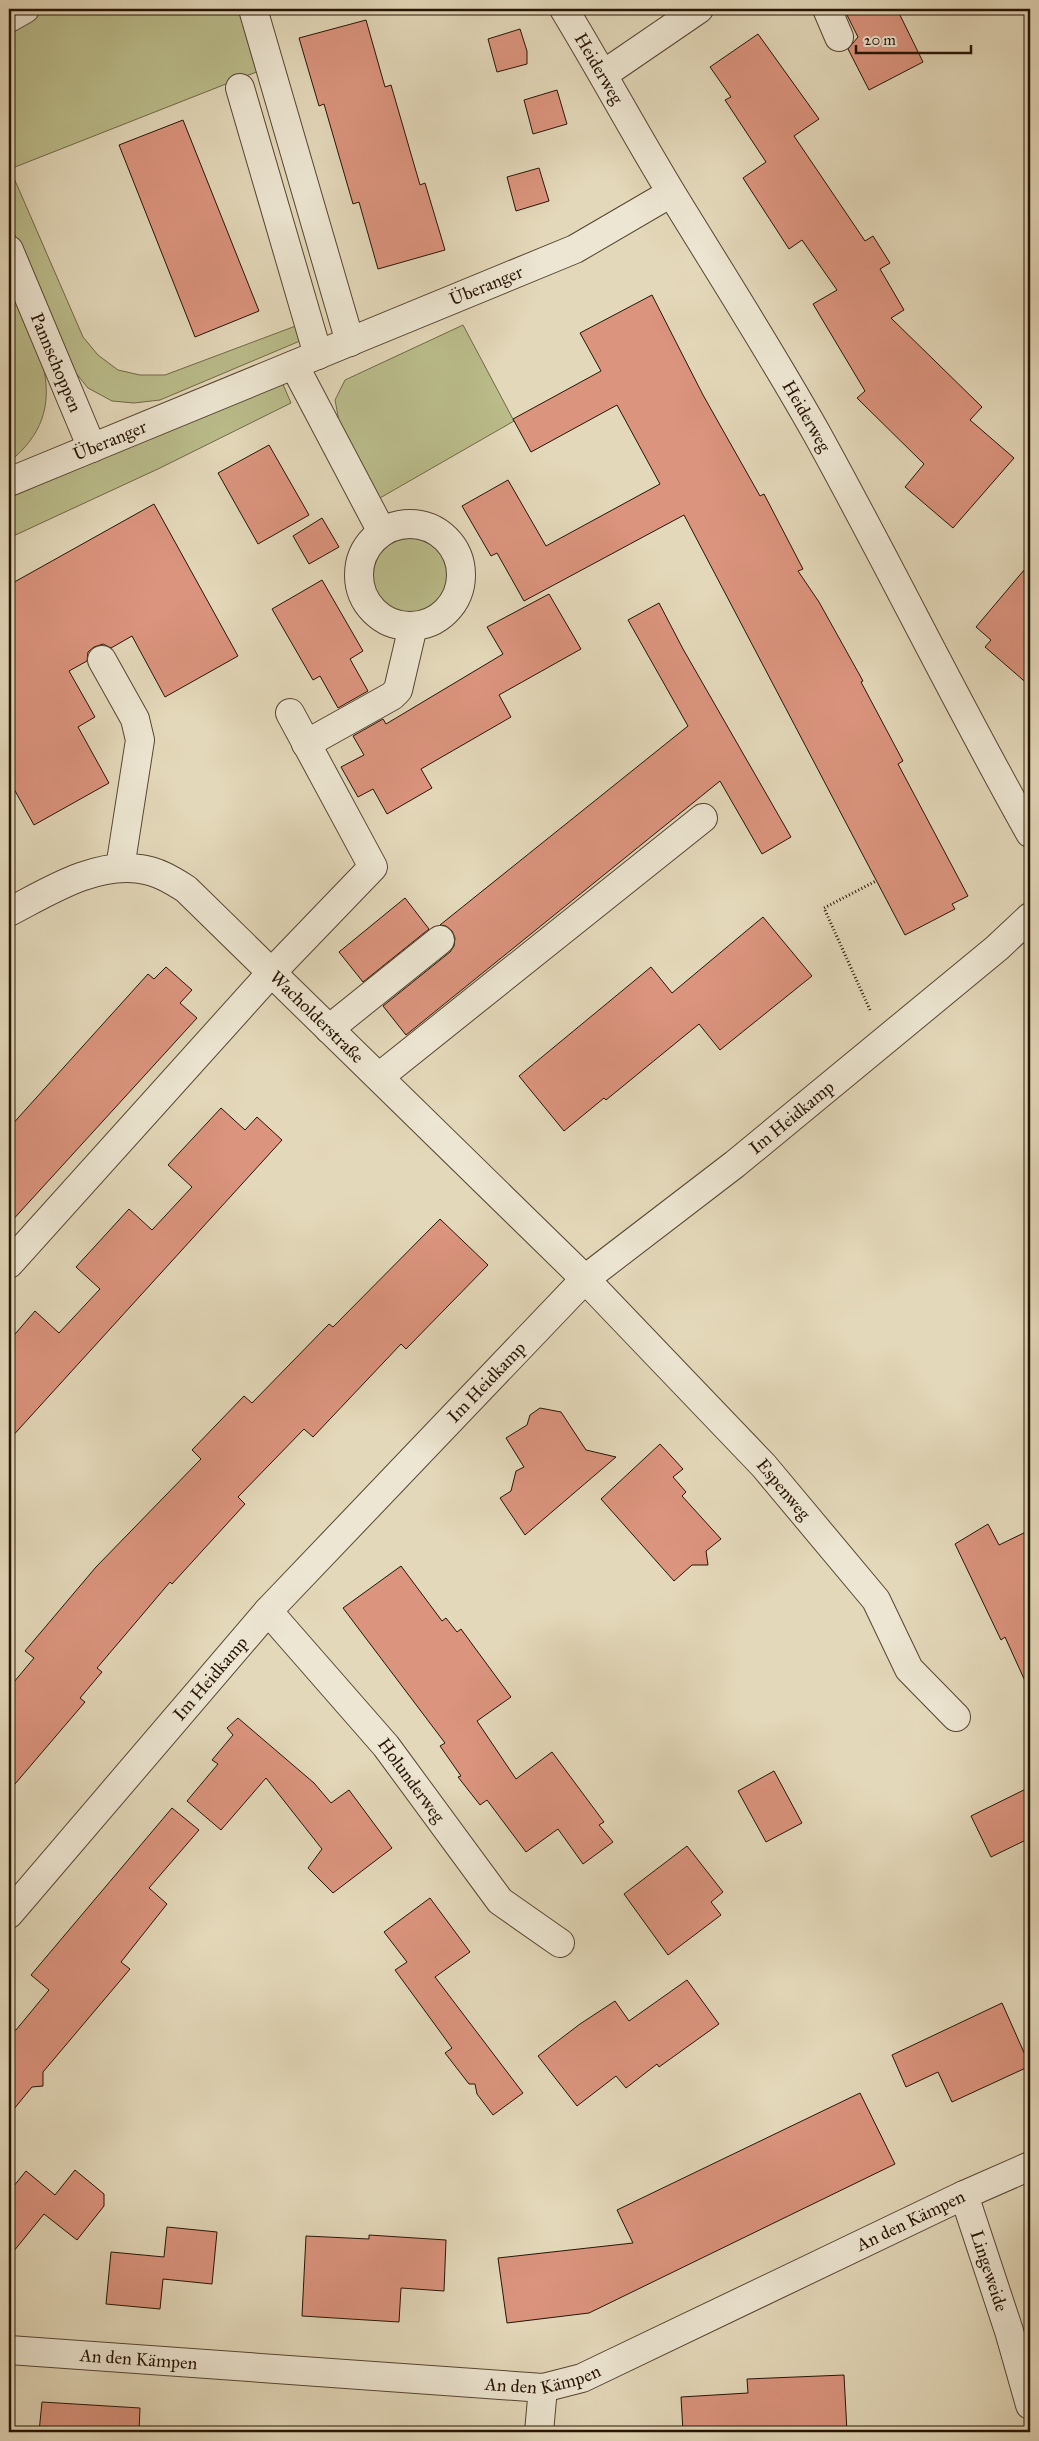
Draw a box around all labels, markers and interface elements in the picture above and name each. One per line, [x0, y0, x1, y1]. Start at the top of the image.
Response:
scale bar [856, 22, 972, 54]
street label: Heiderweg [570, 29, 628, 109]
text: 20 m [864, 31, 896, 49]
street label: Überanger [446, 261, 526, 310]
street label: Pannschoppen [26, 310, 87, 416]
street label: Heiderweg [778, 376, 836, 457]
street label: Überanger [69, 415, 150, 465]
street label: Wacholderstraße [265, 966, 369, 1068]
street label: Im Heidkamp [745, 1076, 839, 1159]
street label: Im Heidkamp [443, 1337, 530, 1427]
street label: Espenweg [752, 1454, 816, 1525]
street label: Im Heidkamp [168, 1632, 252, 1725]
street label: Holunderweg [373, 1734, 450, 1828]
street label: An den Kämpen [852, 2185, 969, 2256]
street label: Lingeweide [965, 2227, 1013, 2315]
street label: An den Kämpen [78, 2344, 198, 2374]
street label: An den Kämpen [483, 2360, 604, 2399]

